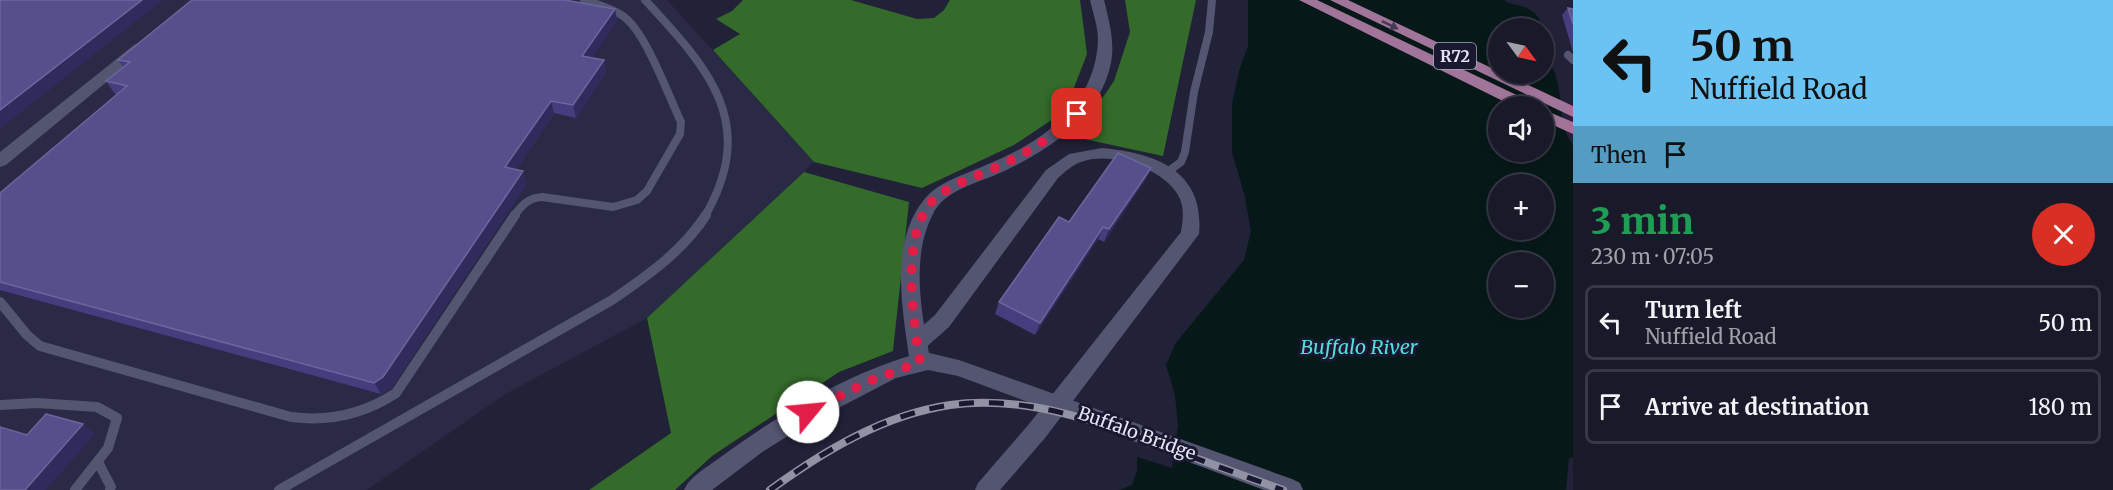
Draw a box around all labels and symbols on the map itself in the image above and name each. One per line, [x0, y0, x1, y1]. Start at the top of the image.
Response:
north arrow [1488, 18, 1554, 84]
one-way arrow [1381, 20, 1398, 30]
road number: R72 [1434, 43, 1476, 69]
pin [1051, 88, 1102, 139]
water label: Buffalo River [1300, 334, 1419, 359]
position arrow [776, 380, 840, 444]
street label: Buffalo Bridge [1075, 401, 1199, 465]

